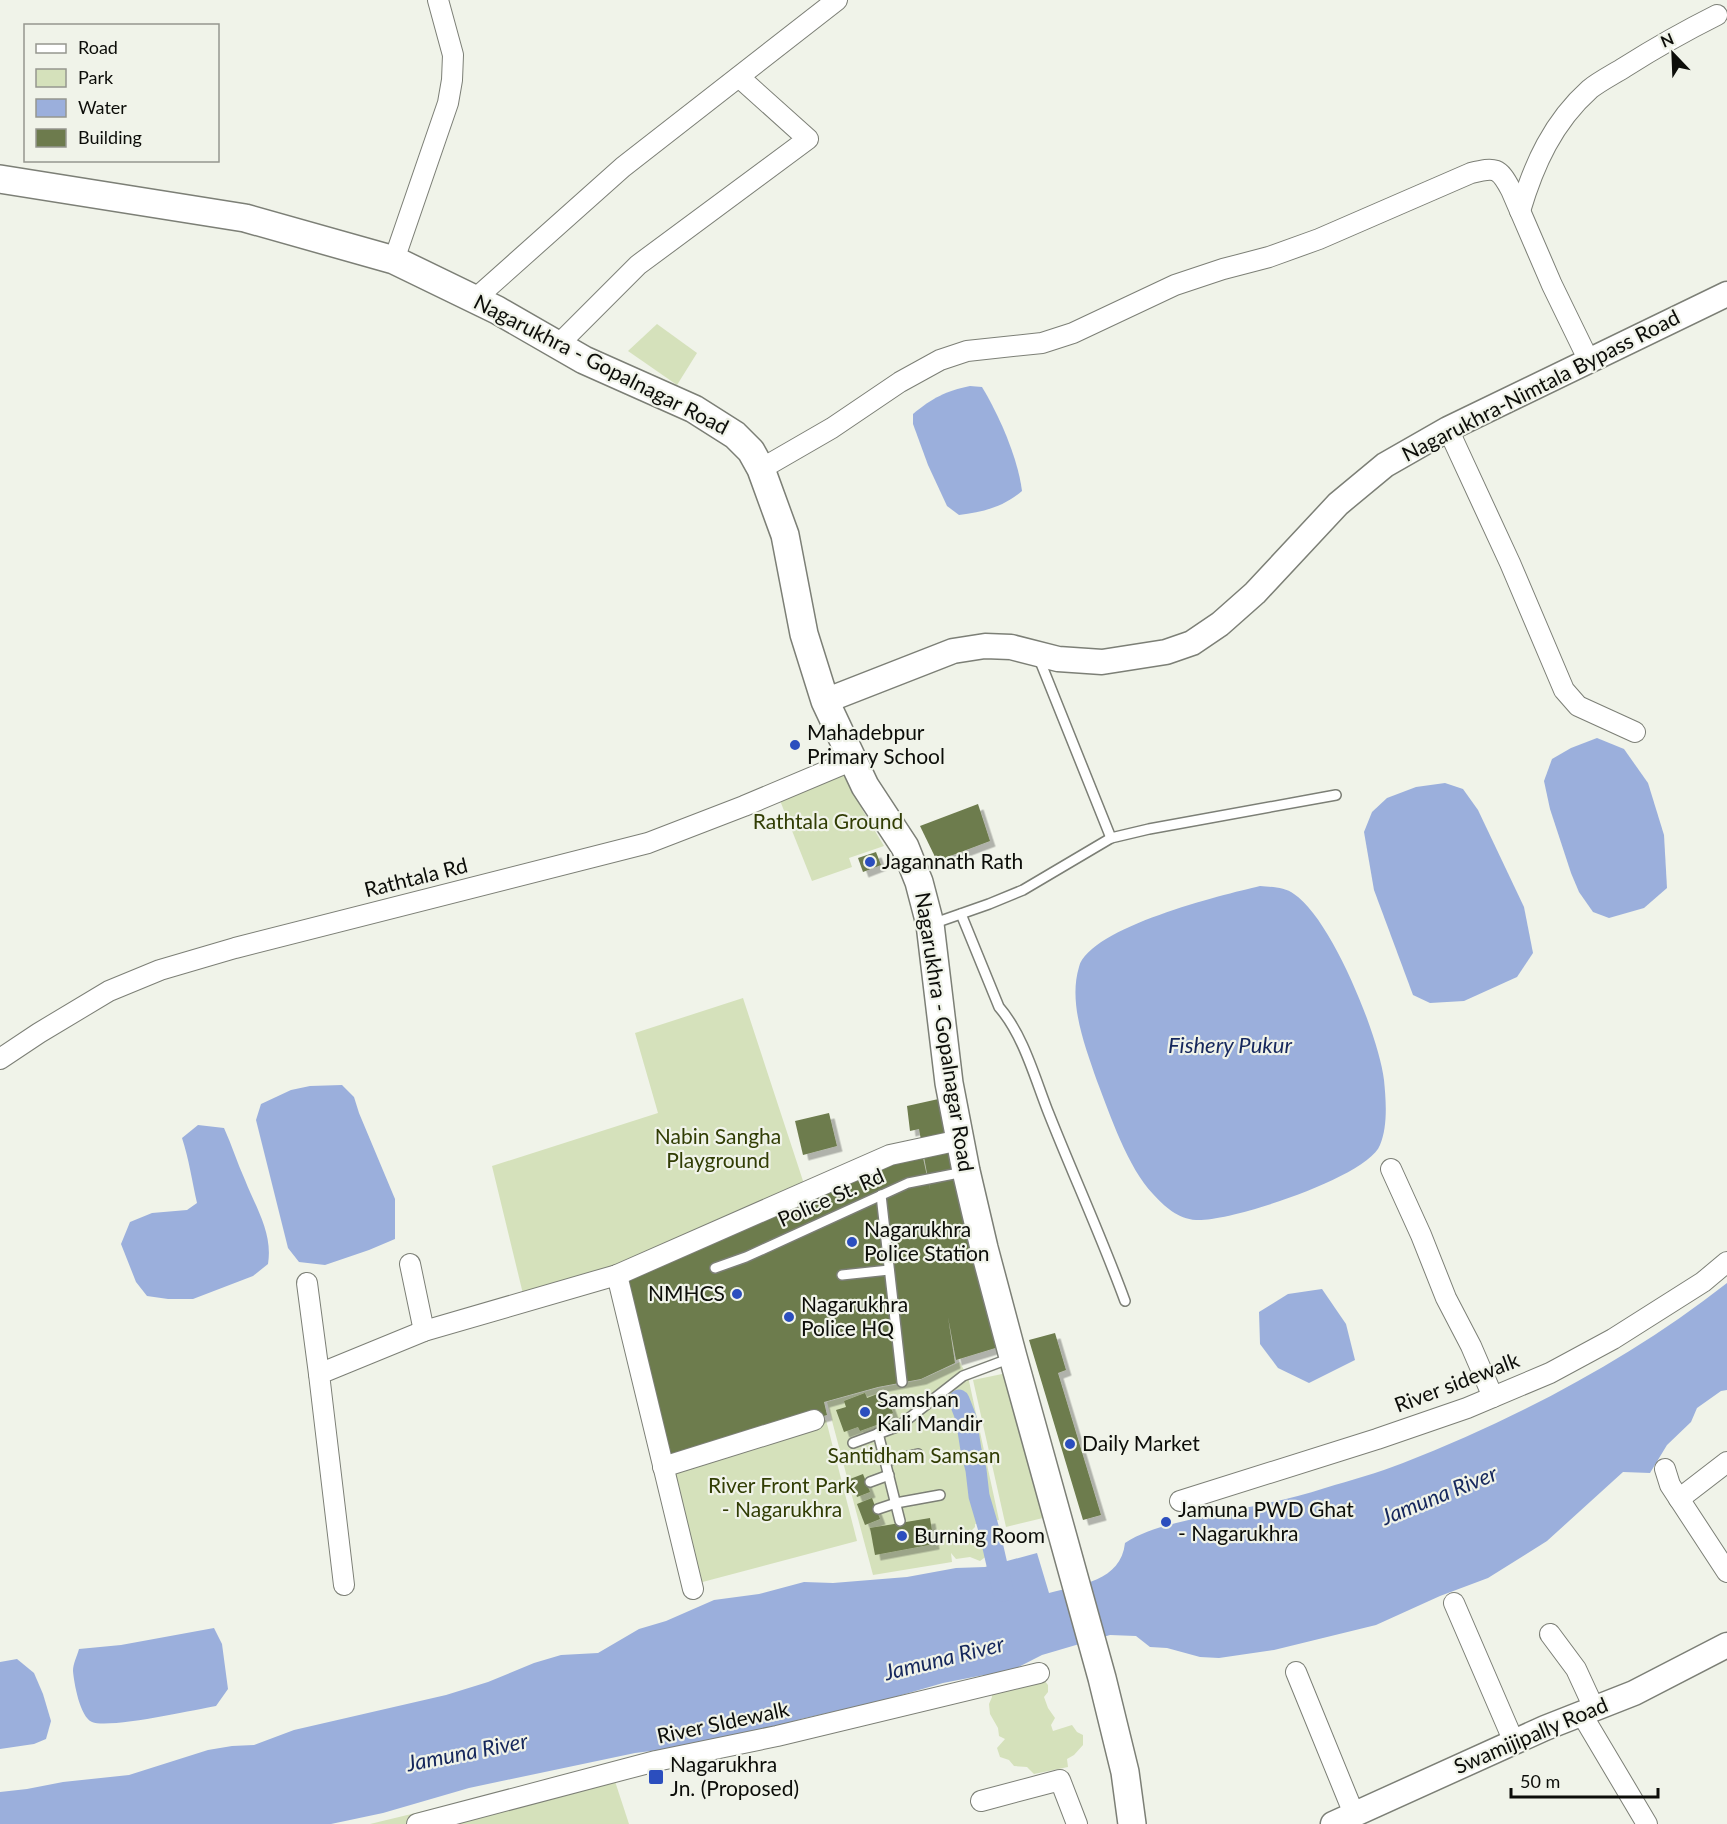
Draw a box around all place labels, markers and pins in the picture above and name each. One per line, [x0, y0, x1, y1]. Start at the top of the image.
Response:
place label: Mahadebpur Primary School [807, 719, 945, 768]
marker: Mahadebpur Primary School [788, 738, 802, 752]
place label: Jagannath Rath [882, 848, 1023, 873]
marker: Jagannath Rath [863, 855, 877, 869]
place label: Nagarukhra Police Station [864, 1216, 990, 1265]
marker: Nagarukhra Police Station [845, 1235, 859, 1249]
place label: NMHCS [648, 1280, 725, 1305]
marker: NMHCS [730, 1287, 744, 1301]
place label: Nagarukhra Police HQ [801, 1291, 908, 1340]
marker: Nagarukhra Police HQ [782, 1310, 796, 1324]
place label: Samshan Kali Mandir [877, 1386, 983, 1435]
marker: Samshan Kali Mandir [858, 1405, 872, 1419]
place label: Daily Market [1082, 1430, 1200, 1455]
marker: Daily Market [1063, 1437, 1077, 1451]
place label: Jamuna PWD Ghat - Nagarukhra [1178, 1496, 1354, 1545]
marker: Jamuna PWD Ghat - Nagarukhra [1159, 1515, 1173, 1529]
place label: Burning Room [914, 1522, 1045, 1547]
marker: Burning Room [895, 1529, 909, 1543]
place label: Nagarukhra Jn. (Proposed) [670, 1751, 799, 1800]
marker: Nagarukhra Jn. (Proposed) [647, 1768, 665, 1786]

